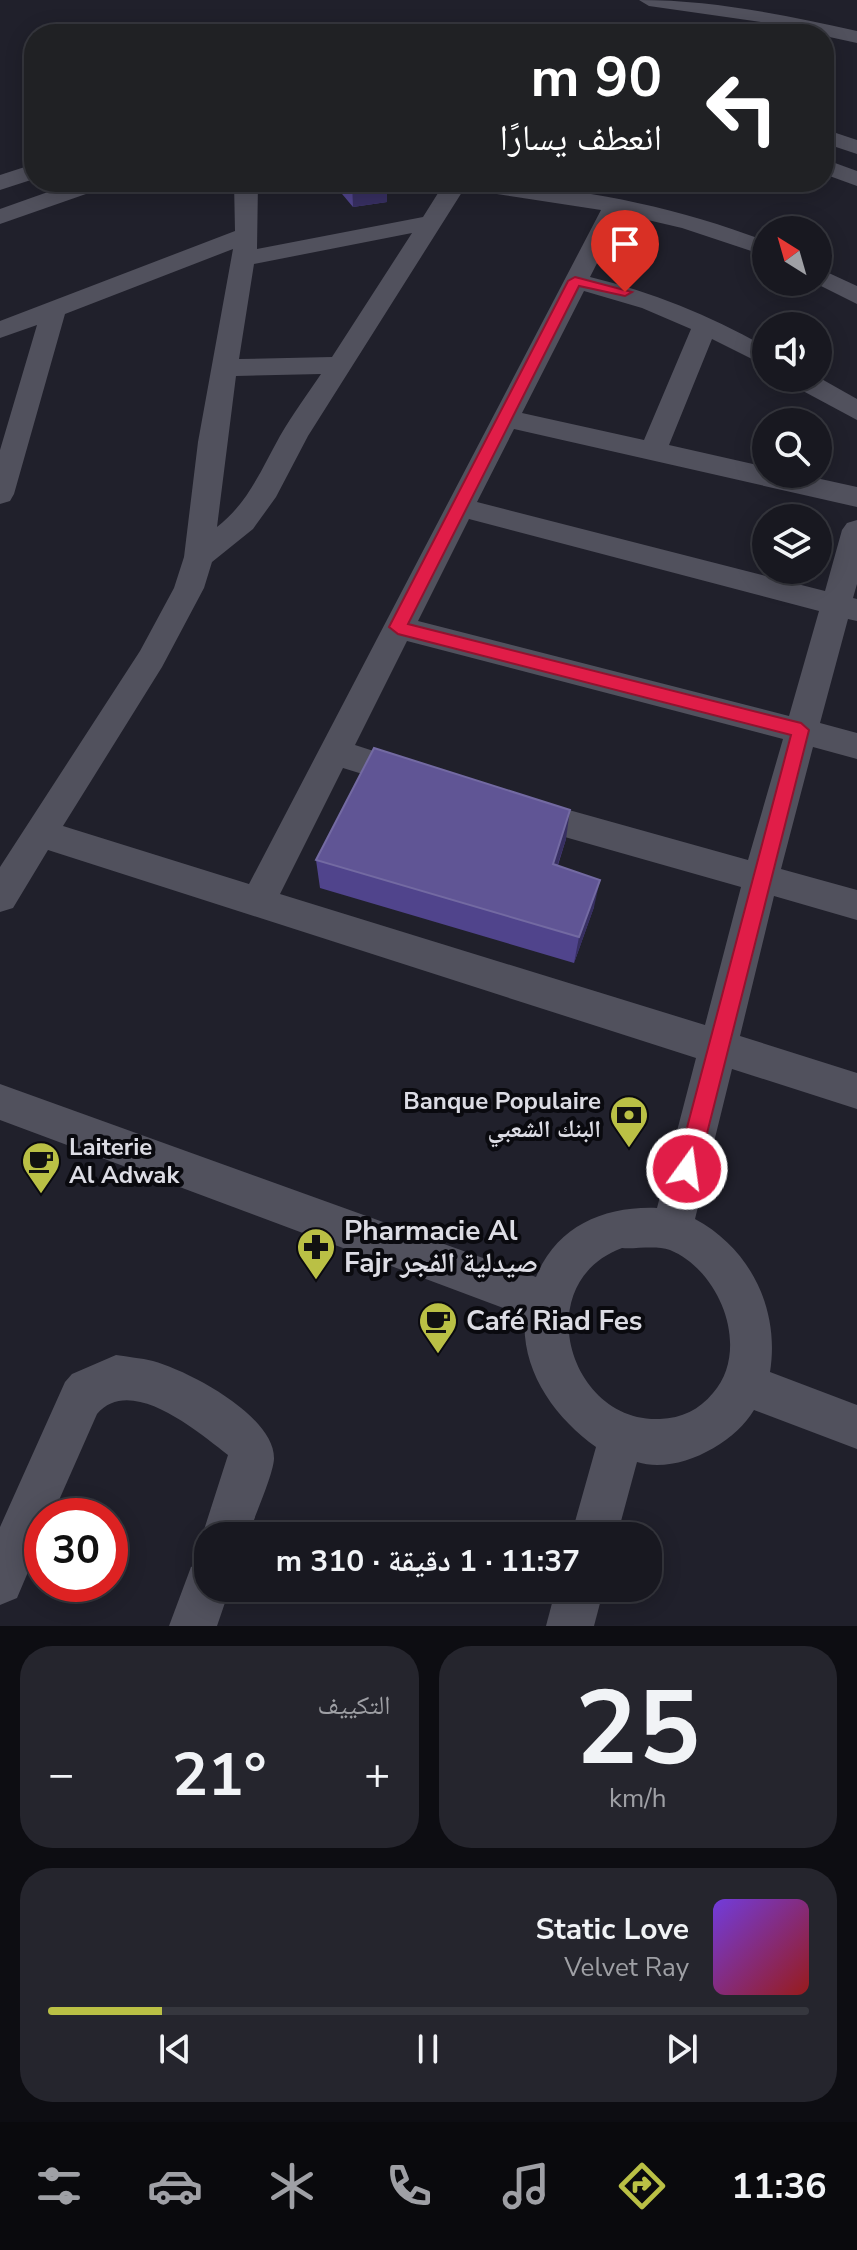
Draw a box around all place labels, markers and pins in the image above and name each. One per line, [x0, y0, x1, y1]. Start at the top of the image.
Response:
pin [591, 210, 659, 292]
place label: Banque Populaire البنك الشعبي [403, 1085, 601, 1148]
bank icon: Banque Populaire البنك الشعبي [608, 1094, 650, 1149]
place label: Laiterie Al Adwak [69, 1131, 180, 1191]
cafe icon: Laiterie Al Adwak [20, 1140, 62, 1195]
place label: Pharmacie Al Fajr صيدلية الفجر [344, 1212, 538, 1282]
pharmacy icon: Pharmacie Al Fajr صيدلية الفجر [295, 1226, 337, 1281]
cafe icon: Café Riad Fes [417, 1300, 459, 1355]
place label: Café Riad Fes [466, 1302, 643, 1340]

